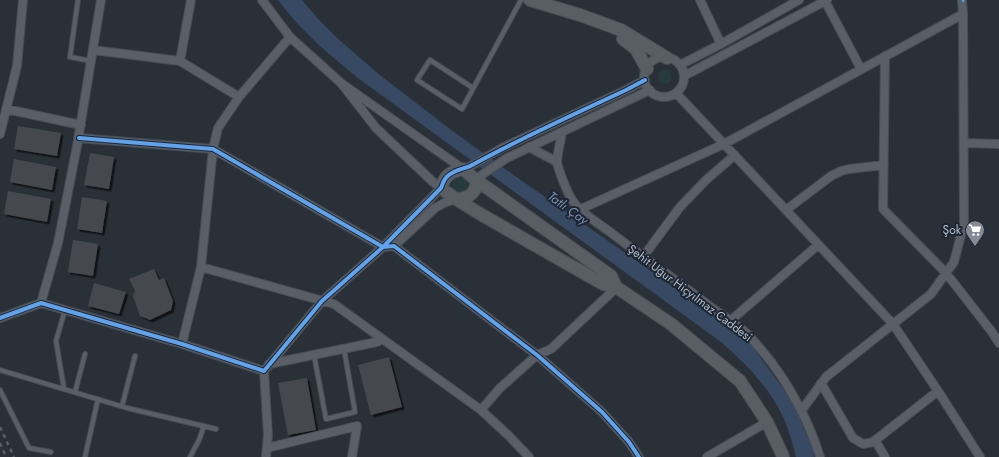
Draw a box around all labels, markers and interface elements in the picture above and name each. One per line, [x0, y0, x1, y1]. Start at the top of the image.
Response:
water label: Tatlı Çay [544, 187, 593, 230]
supermarket icon: Şok [964, 219, 986, 247]
place label: Şok [943, 221, 962, 239]
street label: Şehit Uğur Hiçyılmaz Caddesi [624, 240, 756, 346]

